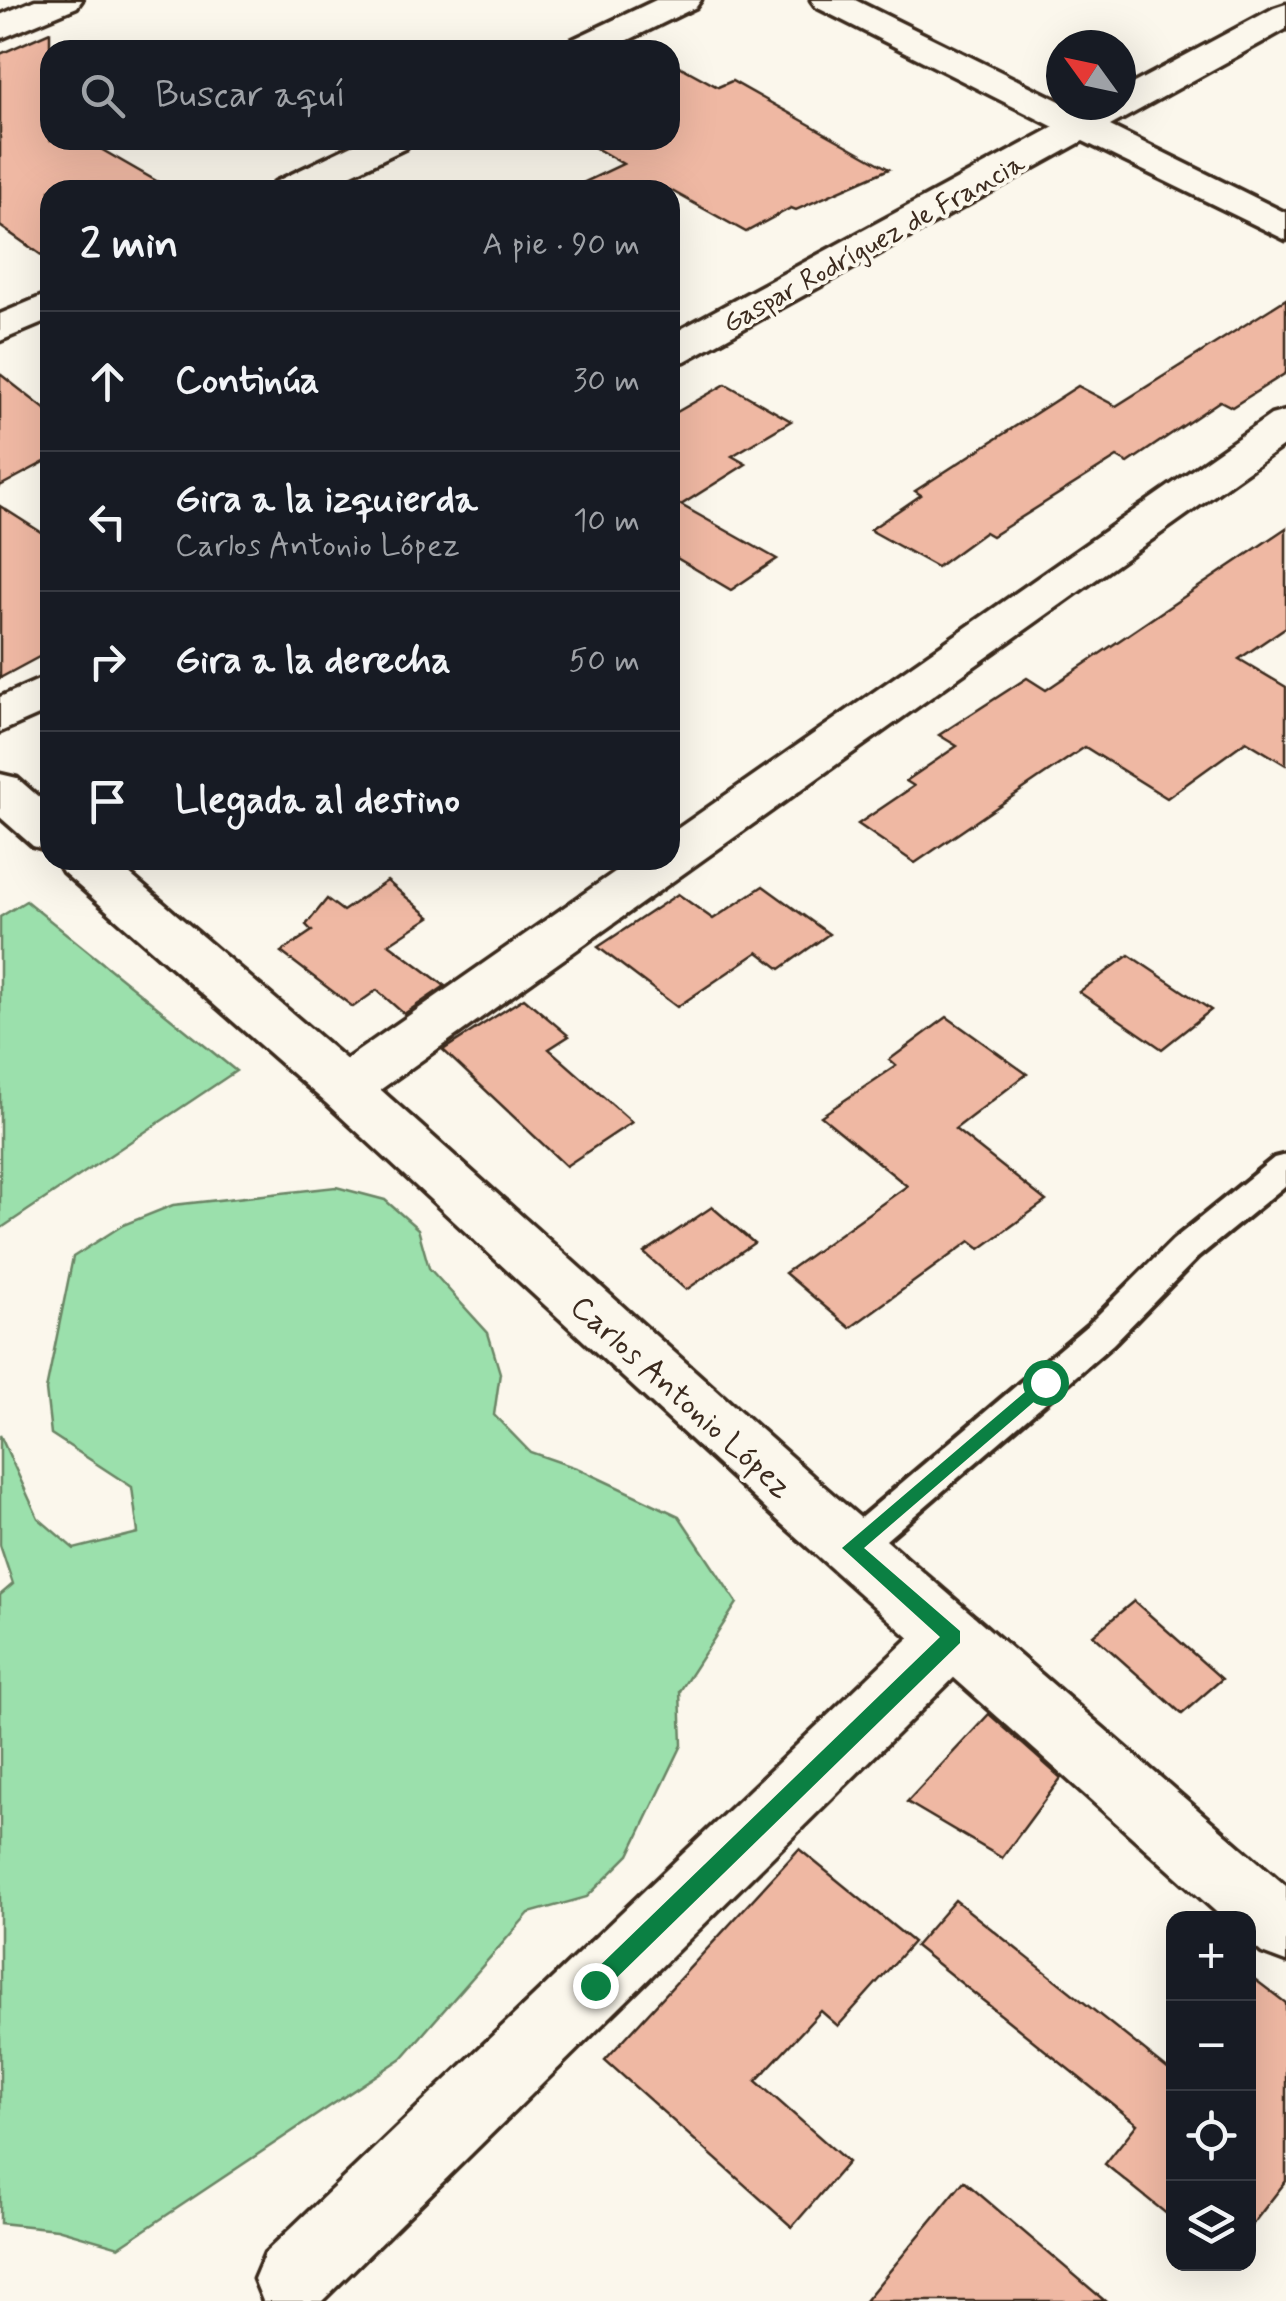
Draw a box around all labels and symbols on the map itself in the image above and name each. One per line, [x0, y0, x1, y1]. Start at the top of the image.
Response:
north arrow [1046, 30, 1136, 120]
street label: Gaspar Rodríguez de Francia [717, 146, 1032, 343]
street label: Carlos Antonio López [561, 1287, 801, 1508]
route start [1023, 1360, 1069, 1406]
route end [573, 1963, 619, 2009]

